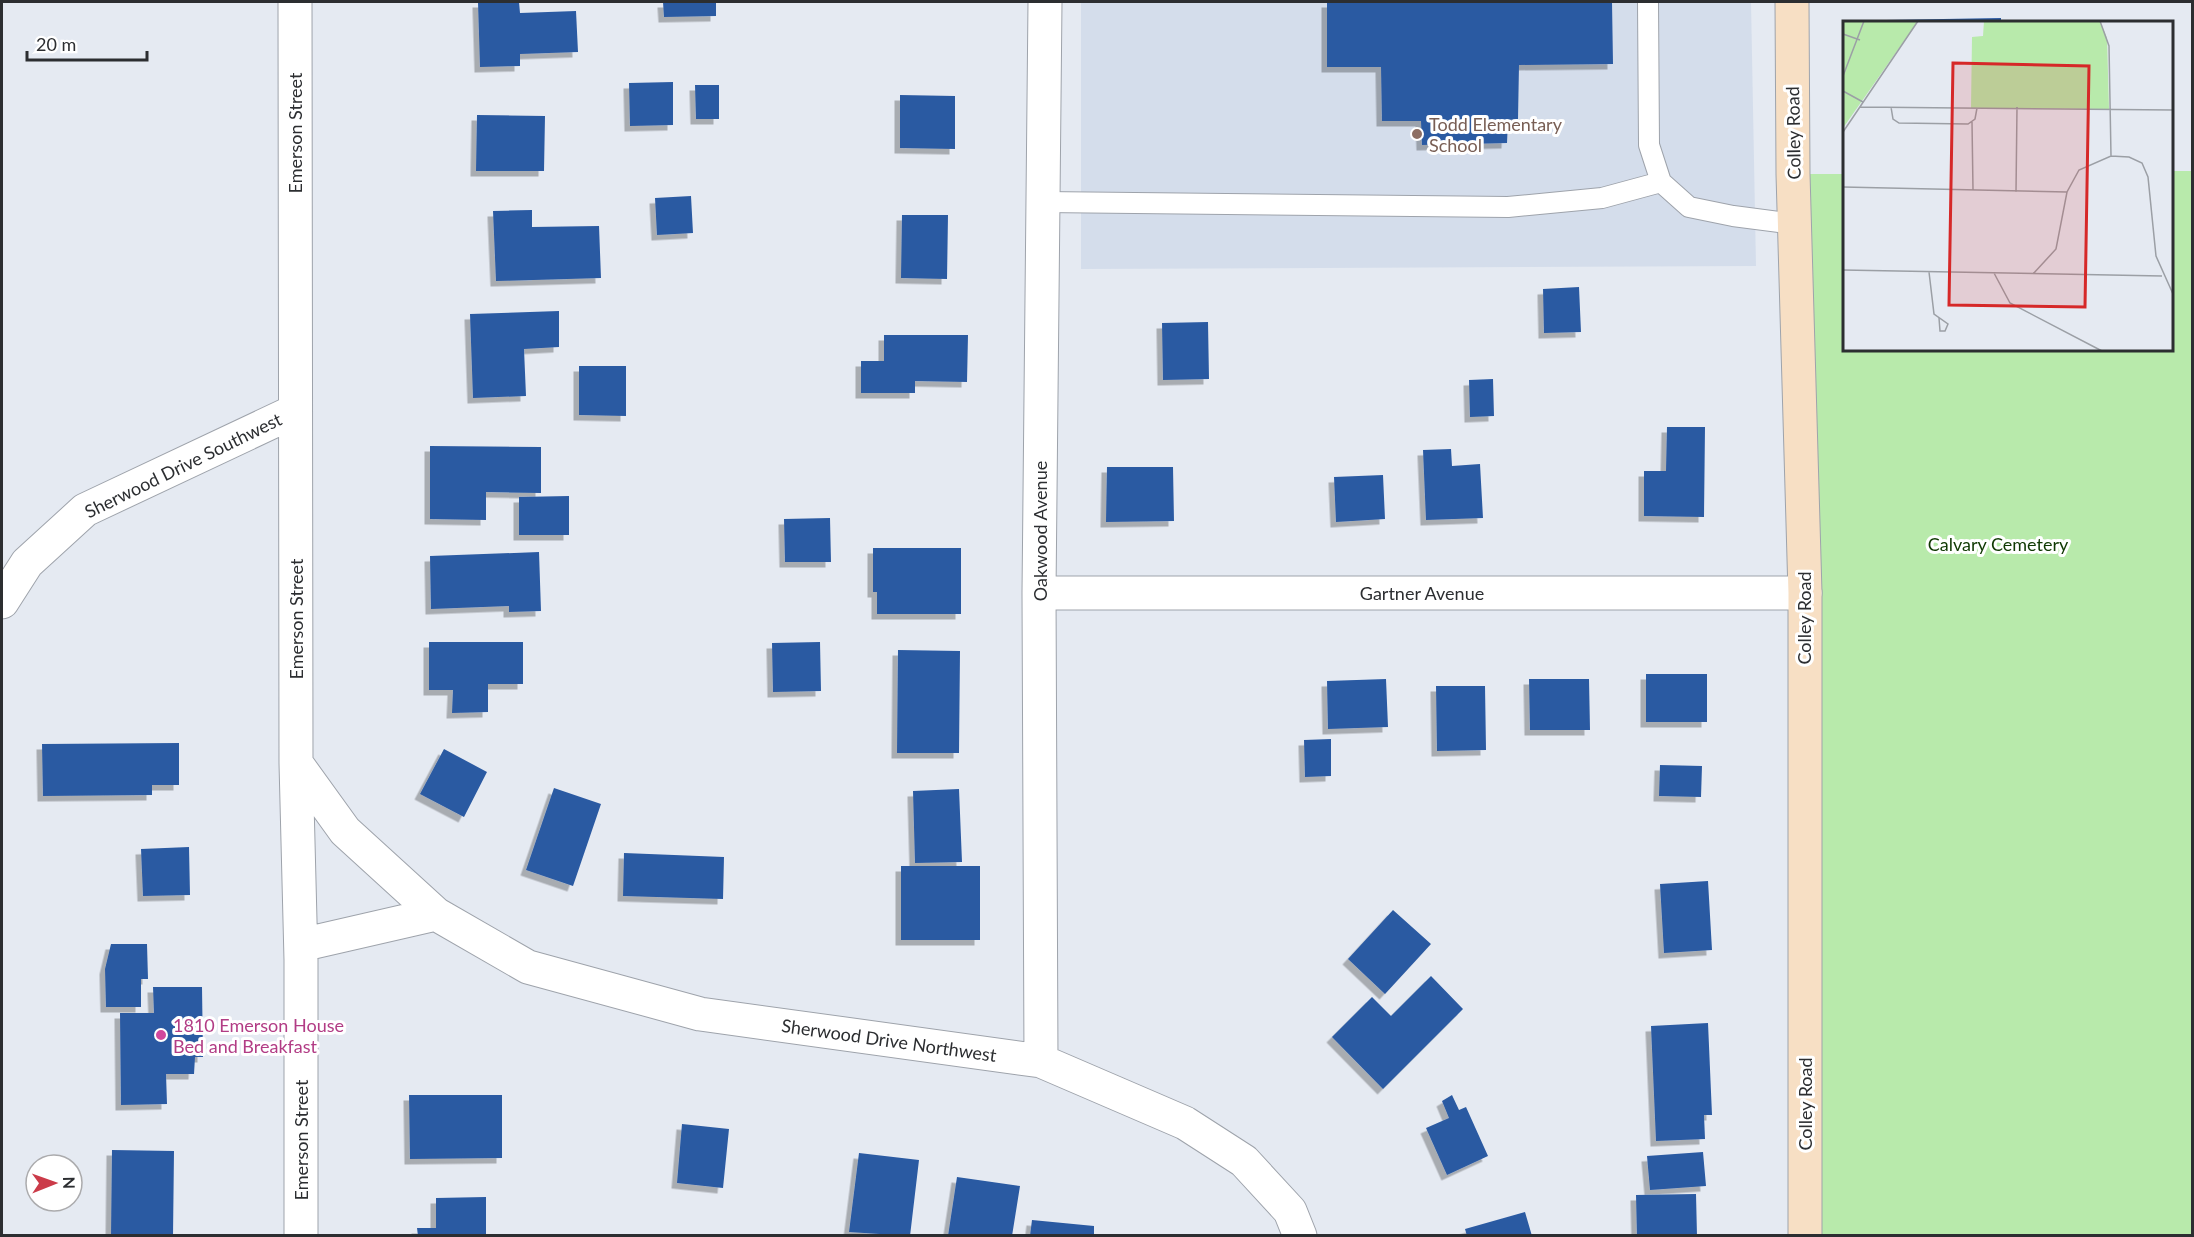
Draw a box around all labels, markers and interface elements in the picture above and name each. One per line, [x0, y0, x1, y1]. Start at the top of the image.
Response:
inset map [1843, 21, 2173, 351]
scale bar [27, 24, 147, 62]
text: 20 m [36, 33, 76, 55]
street label: Emerson Street [284, 72, 306, 194]
street label: Colley Road [1781, 86, 1805, 180]
place label: Todd Elementary School [1429, 113, 1563, 156]
marker: Todd Elementary School [1410, 127, 1424, 141]
street label: Sherwood Drive Southwest [81, 407, 286, 522]
street label: Oakwood Avenue [1029, 461, 1051, 601]
park label: Calvary Cemetery [1928, 533, 2069, 555]
street label: Emerson Street [285, 558, 307, 680]
street label: Colley Road [1793, 571, 1815, 665]
street label: Gartner Avenue [1360, 582, 1484, 604]
place label: 1810 Emerson House Bed and Breakfast [173, 1014, 344, 1057]
street label: Sherwood Drive Northwest [780, 1014, 998, 1066]
marker: 1810 Emerson House Bed and Breakfast [154, 1028, 168, 1042]
street label: Colley Road [1794, 1057, 1816, 1151]
street label: Emerson Street [290, 1079, 312, 1201]
north arrow [24, 1153, 84, 1213]
text: N [60, 1176, 79, 1189]

